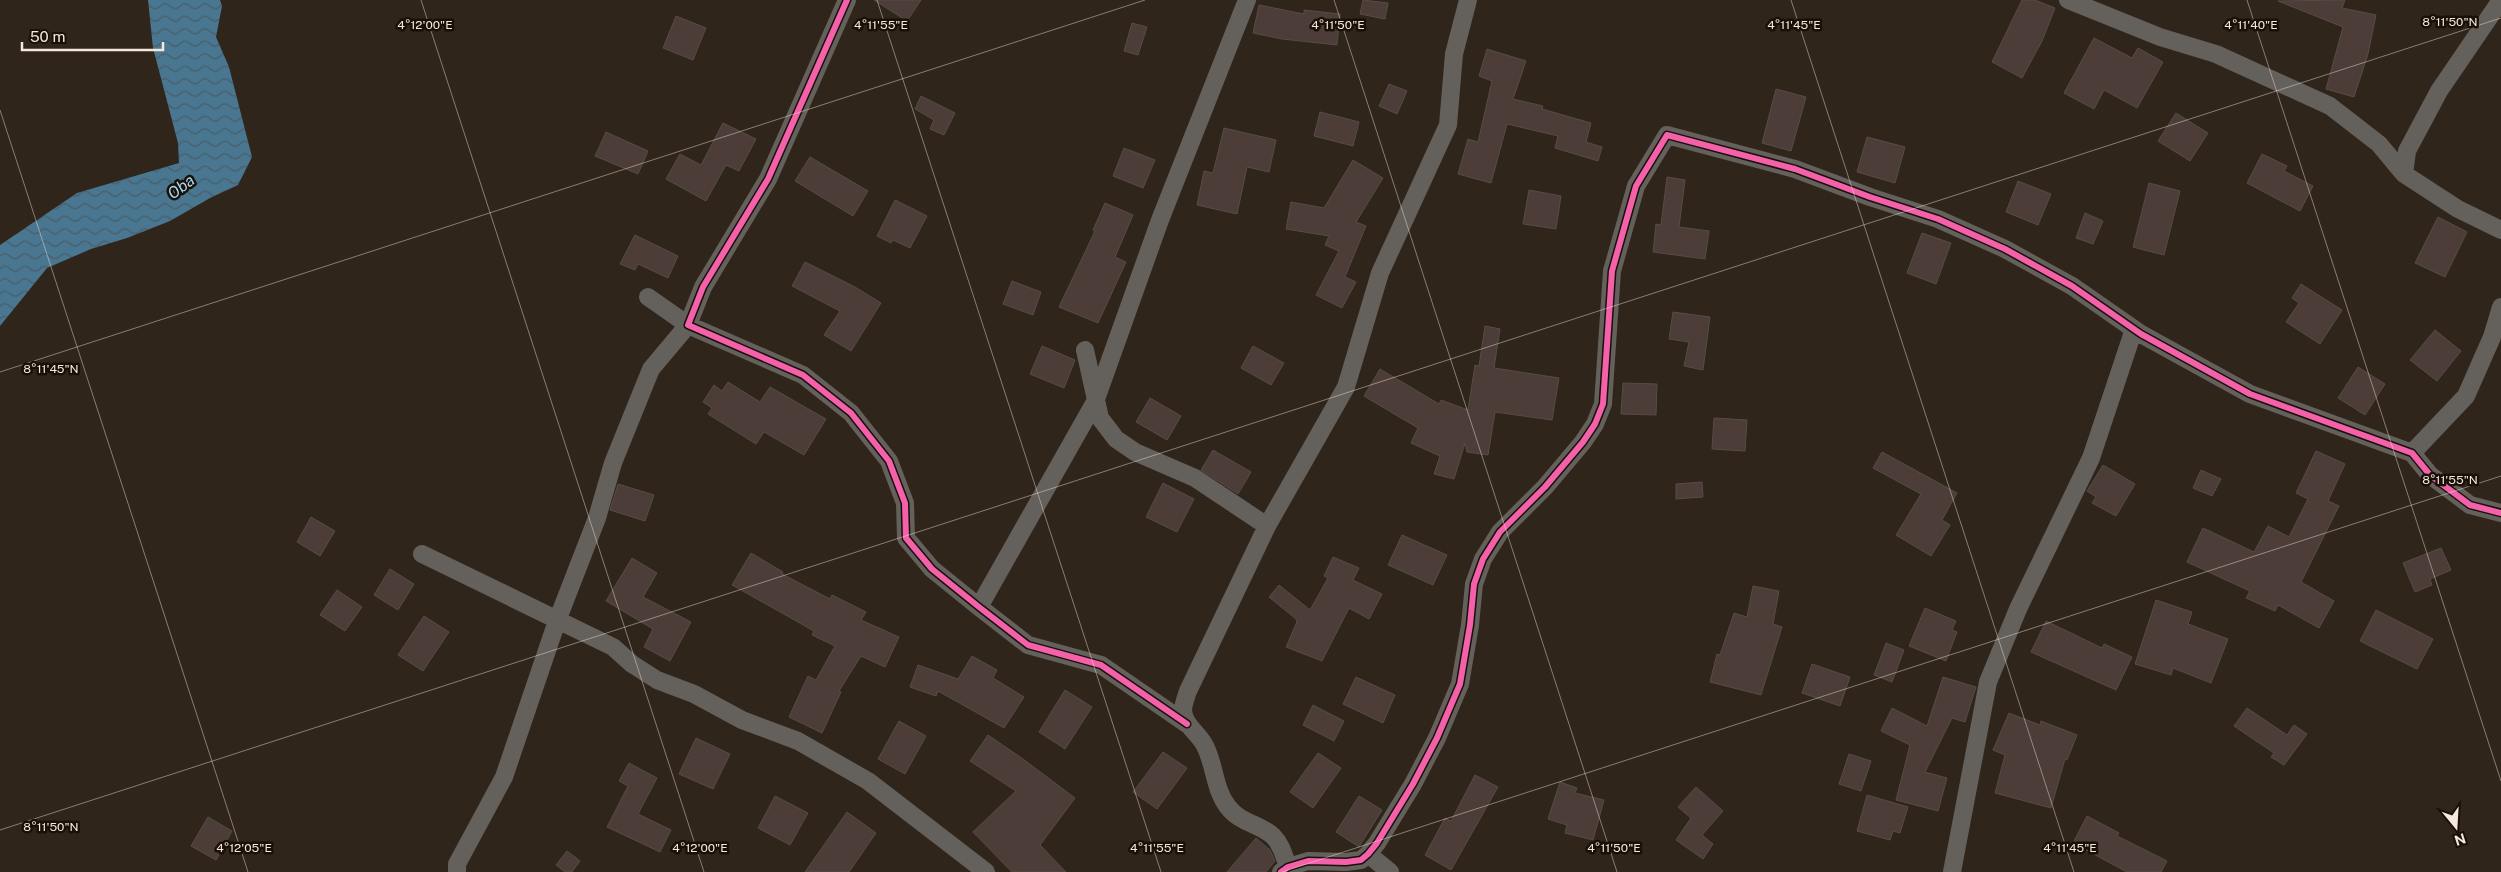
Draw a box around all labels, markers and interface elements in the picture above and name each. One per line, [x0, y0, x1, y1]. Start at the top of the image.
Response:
text: 8°11'50"N [2422, 15, 2478, 29]
text: 4°12'00"E [397, 18, 453, 32]
text: 4°11'55"E [854, 18, 908, 32]
text: 4°11'50"E [1311, 18, 1365, 32]
text: 4°11'45"E [1767, 18, 1821, 32]
text: 4°11'40"E [2224, 18, 2278, 32]
scale bar [22, 20, 164, 52]
text: 50 m [30, 28, 65, 45]
water label: Oba [164, 171, 198, 203]
text: 8°11'45"N [23, 362, 79, 376]
text: 8°11'55"N [2422, 473, 2478, 487]
north arrow [2431, 802, 2481, 852]
text: 8°11'50"N [23, 820, 79, 834]
text: N [2452, 830, 2468, 849]
text: 4°12'05"E [216, 841, 272, 855]
text: 4°12'00"E [672, 841, 728, 855]
text: 4°11'55"E [1130, 841, 1184, 855]
text: 4°11'50"E [1587, 841, 1641, 855]
text: 4°11'45"E [2043, 841, 2097, 855]

